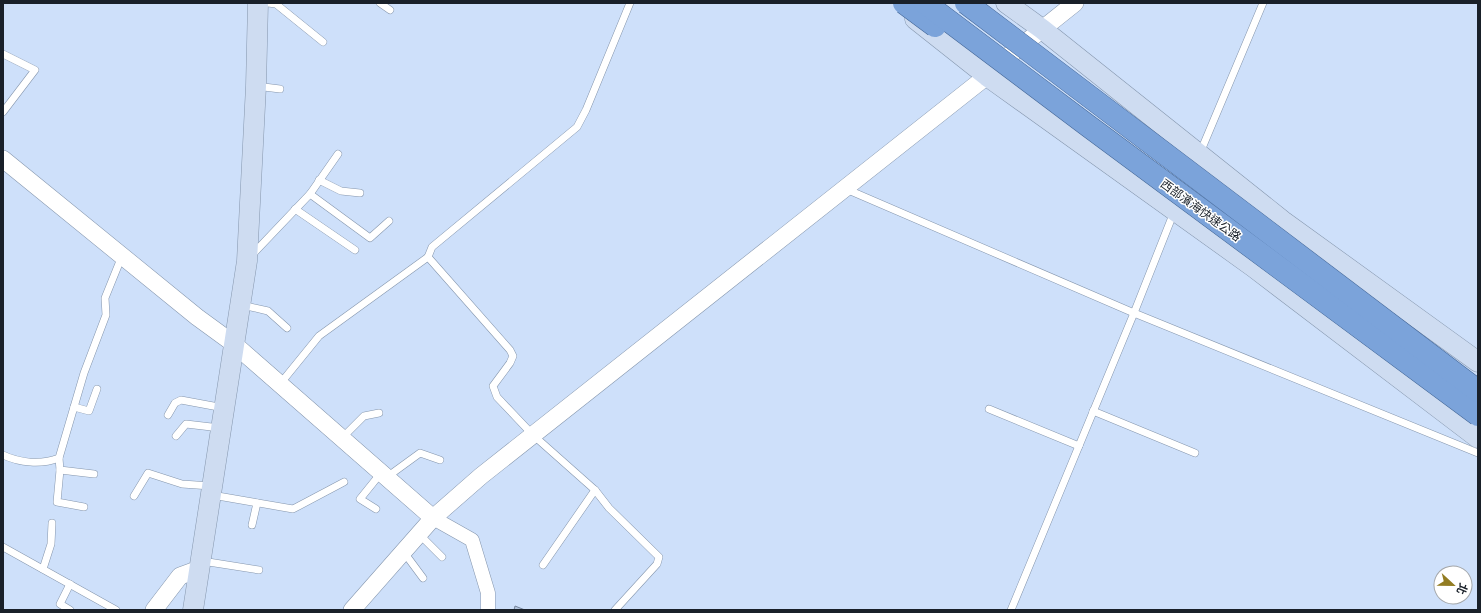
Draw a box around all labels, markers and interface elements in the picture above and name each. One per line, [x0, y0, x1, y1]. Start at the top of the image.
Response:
street label: 西部濱海快速公路 [1158, 176, 1244, 244]
north arrow [1433, 565, 1473, 605]
text: 北 [1454, 581, 1471, 596]

